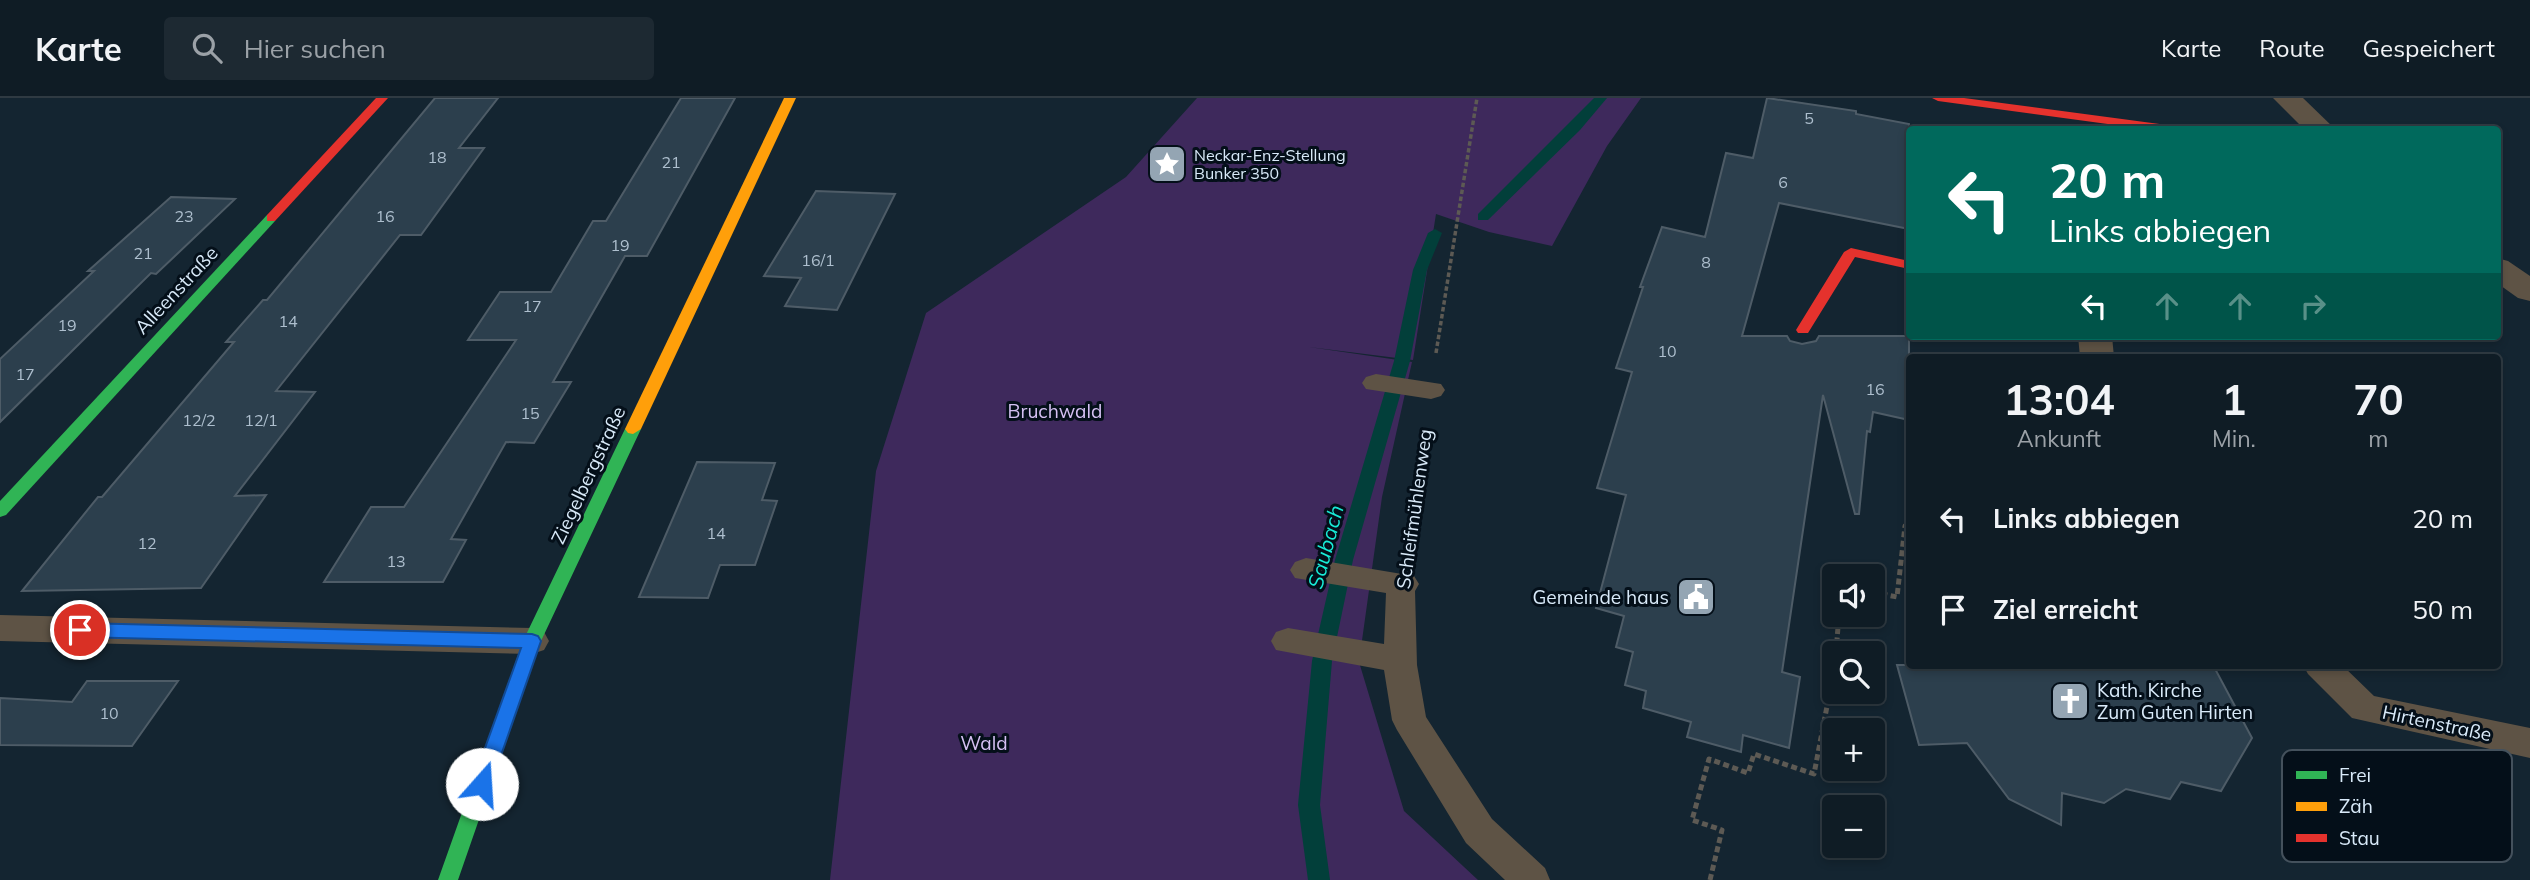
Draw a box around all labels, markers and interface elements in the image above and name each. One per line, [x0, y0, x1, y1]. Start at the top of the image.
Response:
search box [164, 17, 654, 80]
text: Karte [35, 28, 122, 69]
icon: search [188, 29, 226, 67]
text: Hier suchen [244, 32, 386, 65]
text: Karte [2161, 33, 2221, 63]
text: Route [2259, 33, 2325, 63]
text: Gespeichert [2363, 33, 2495, 63]
house number: 5 [1804, 108, 1814, 128]
place icon: Neckar-Enz-Stellung Bunker 350 [1146, 143, 1188, 185]
place label: Neckar-Enz-Stellung Bunker 350 [1194, 145, 1346, 183]
house number: 18 [427, 147, 447, 167]
text: 20 m [2049, 149, 2165, 210]
house number: 21 [661, 152, 681, 172]
icon: left [1934, 154, 2025, 245]
house number: 6 [1778, 172, 1788, 192]
house number: 23 [174, 206, 194, 226]
house number: 16 [375, 206, 395, 226]
text: Links abbiegen [2049, 210, 2271, 250]
house number: 19 [610, 235, 630, 255]
street label: Alleenstraße [129, 241, 223, 339]
house number: 21 [133, 243, 153, 263]
house number: 16/1 [801, 250, 835, 270]
house number: 8 [1701, 252, 1711, 272]
icon: left [2075, 287, 2113, 325]
icon: ahead [2148, 287, 2186, 325]
icon: ahead [2221, 287, 2259, 325]
icon: right [2294, 287, 2332, 325]
house number: 17 [522, 296, 542, 316]
house number: 14 [278, 311, 298, 331]
house number: 19 [57, 315, 77, 335]
house number: 10 [1657, 341, 1677, 361]
house number: 17 [15, 364, 35, 384]
text: 13:04 [2003, 373, 2115, 426]
text: 1 [2221, 373, 2247, 426]
text: 70 [2353, 373, 2404, 426]
house number: 16 [1865, 379, 1885, 399]
park label: Bruchwald [1008, 399, 1102, 423]
street label: Ziegelbergstraße [546, 402, 630, 548]
house number: 15 [520, 403, 540, 423]
house number: 12/2 [182, 410, 216, 430]
house number: 12/1 [244, 410, 278, 430]
text: Ankunft [2017, 424, 2101, 453]
text: Min. [2212, 424, 2256, 453]
text: m [2368, 424, 2389, 453]
street label: Schleifmühlenweg [1391, 428, 1437, 590]
icon: left [1934, 500, 1972, 538]
water label: Saubach [1301, 502, 1349, 591]
text: Links abbiegen [1993, 502, 2180, 535]
text: 20 m [2412, 502, 2473, 535]
house number: 14 [706, 523, 726, 543]
house number: 12 [137, 533, 157, 553]
house number: 13 [386, 551, 406, 571]
map controls [1822, 564, 1885, 858]
button: sound [1822, 564, 1885, 627]
public building icon: Gemeinde haus [1675, 576, 1717, 618]
place label: Gemeinde haus [1532, 585, 1669, 609]
icon: arrive [1934, 591, 1972, 629]
text: Ziel erreicht [1993, 593, 2138, 626]
text: 50 m [2412, 593, 2473, 626]
pin [50, 600, 110, 660]
icon: arrive [61, 611, 99, 649]
button: search [1822, 641, 1885, 704]
place label: Kath. Kirche Zum Guten Hirten [2097, 678, 2253, 724]
church icon: Kath. Kirche Zum Guten Hirten [2049, 680, 2091, 722]
street label: Hirtenstraße [2380, 700, 2494, 746]
house number: 10 [99, 703, 119, 723]
button: + [1822, 718, 1885, 781]
park label: Wald [960, 731, 1008, 755]
position arrow [445, 747, 519, 821]
legend [2282, 750, 2512, 862]
text: Frei [2339, 763, 2371, 787]
text: Zäh [2339, 794, 2373, 818]
button: − [1822, 795, 1885, 858]
text: Stau [2339, 826, 2380, 850]

